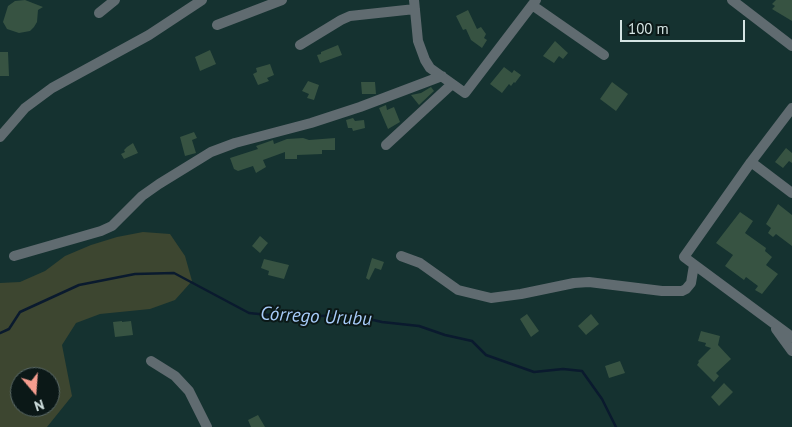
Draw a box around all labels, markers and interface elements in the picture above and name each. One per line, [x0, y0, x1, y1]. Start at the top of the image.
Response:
scale bar [622, 10, 747, 42]
text: 100 m [628, 19, 669, 38]
water label: Córrego Urubu [260, 303, 372, 331]
north arrow [10, 367, 60, 417]
text: N [32, 395, 46, 415]

